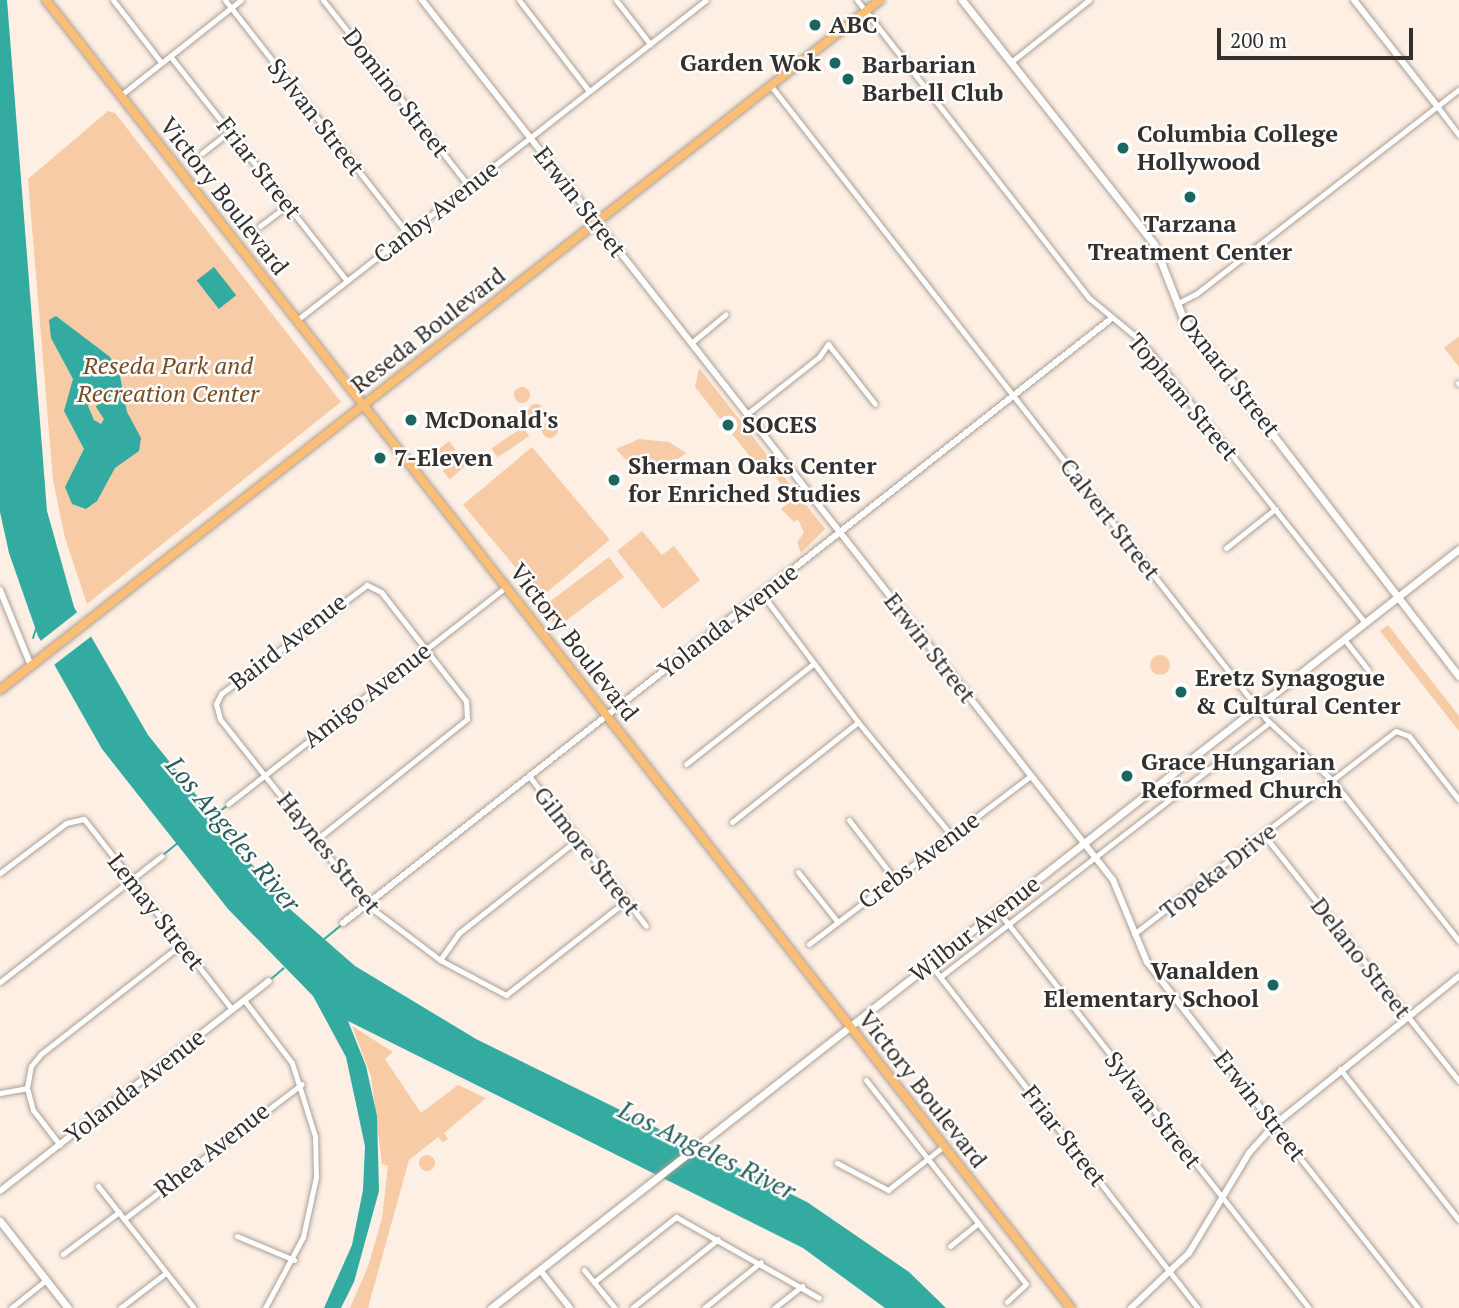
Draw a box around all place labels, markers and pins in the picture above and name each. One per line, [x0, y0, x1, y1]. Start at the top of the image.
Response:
place label: ABC [829, 11, 878, 39]
marker: ABC [807, 17, 823, 33]
place label: Garden Wok [680, 49, 821, 77]
place label: Barbarian Barbell Club [862, 51, 1003, 107]
marker: Garden Wok [827, 55, 843, 71]
marker: Barbarian Barbell Club [840, 71, 856, 87]
place label: Columbia College Hollywood [1137, 120, 1338, 176]
marker: Columbia College Hollywood [1115, 140, 1131, 156]
marker: Tarzana Treatment Center [1180, 187, 1200, 207]
place label: Tarzana Treatment Center [1088, 210, 1292, 266]
place label: McDonald's [425, 406, 558, 434]
place label: SOCES [742, 411, 817, 439]
marker: McDonald's [403, 412, 419, 428]
marker: SOCES [720, 417, 736, 433]
place label: 7-Eleven [394, 444, 493, 472]
marker: 7-Eleven [372, 450, 388, 466]
place label: Sherman Oaks Center for Enriched Studies [628, 452, 877, 508]
marker: Sherman Oaks Center for Enriched Studies [606, 472, 622, 488]
place label: Eretz Synagogue & Cultural Center [1195, 664, 1400, 720]
marker: Eretz Synagogue & Cultural Center [1173, 684, 1189, 700]
place label: Grace Hungarian Reformed Church [1141, 748, 1342, 804]
marker: Grace Hungarian Reformed Church [1119, 768, 1135, 784]
place label: Vanalden Elementary School [1044, 957, 1259, 1013]
marker: Vanalden Elementary School [1265, 977, 1281, 993]

